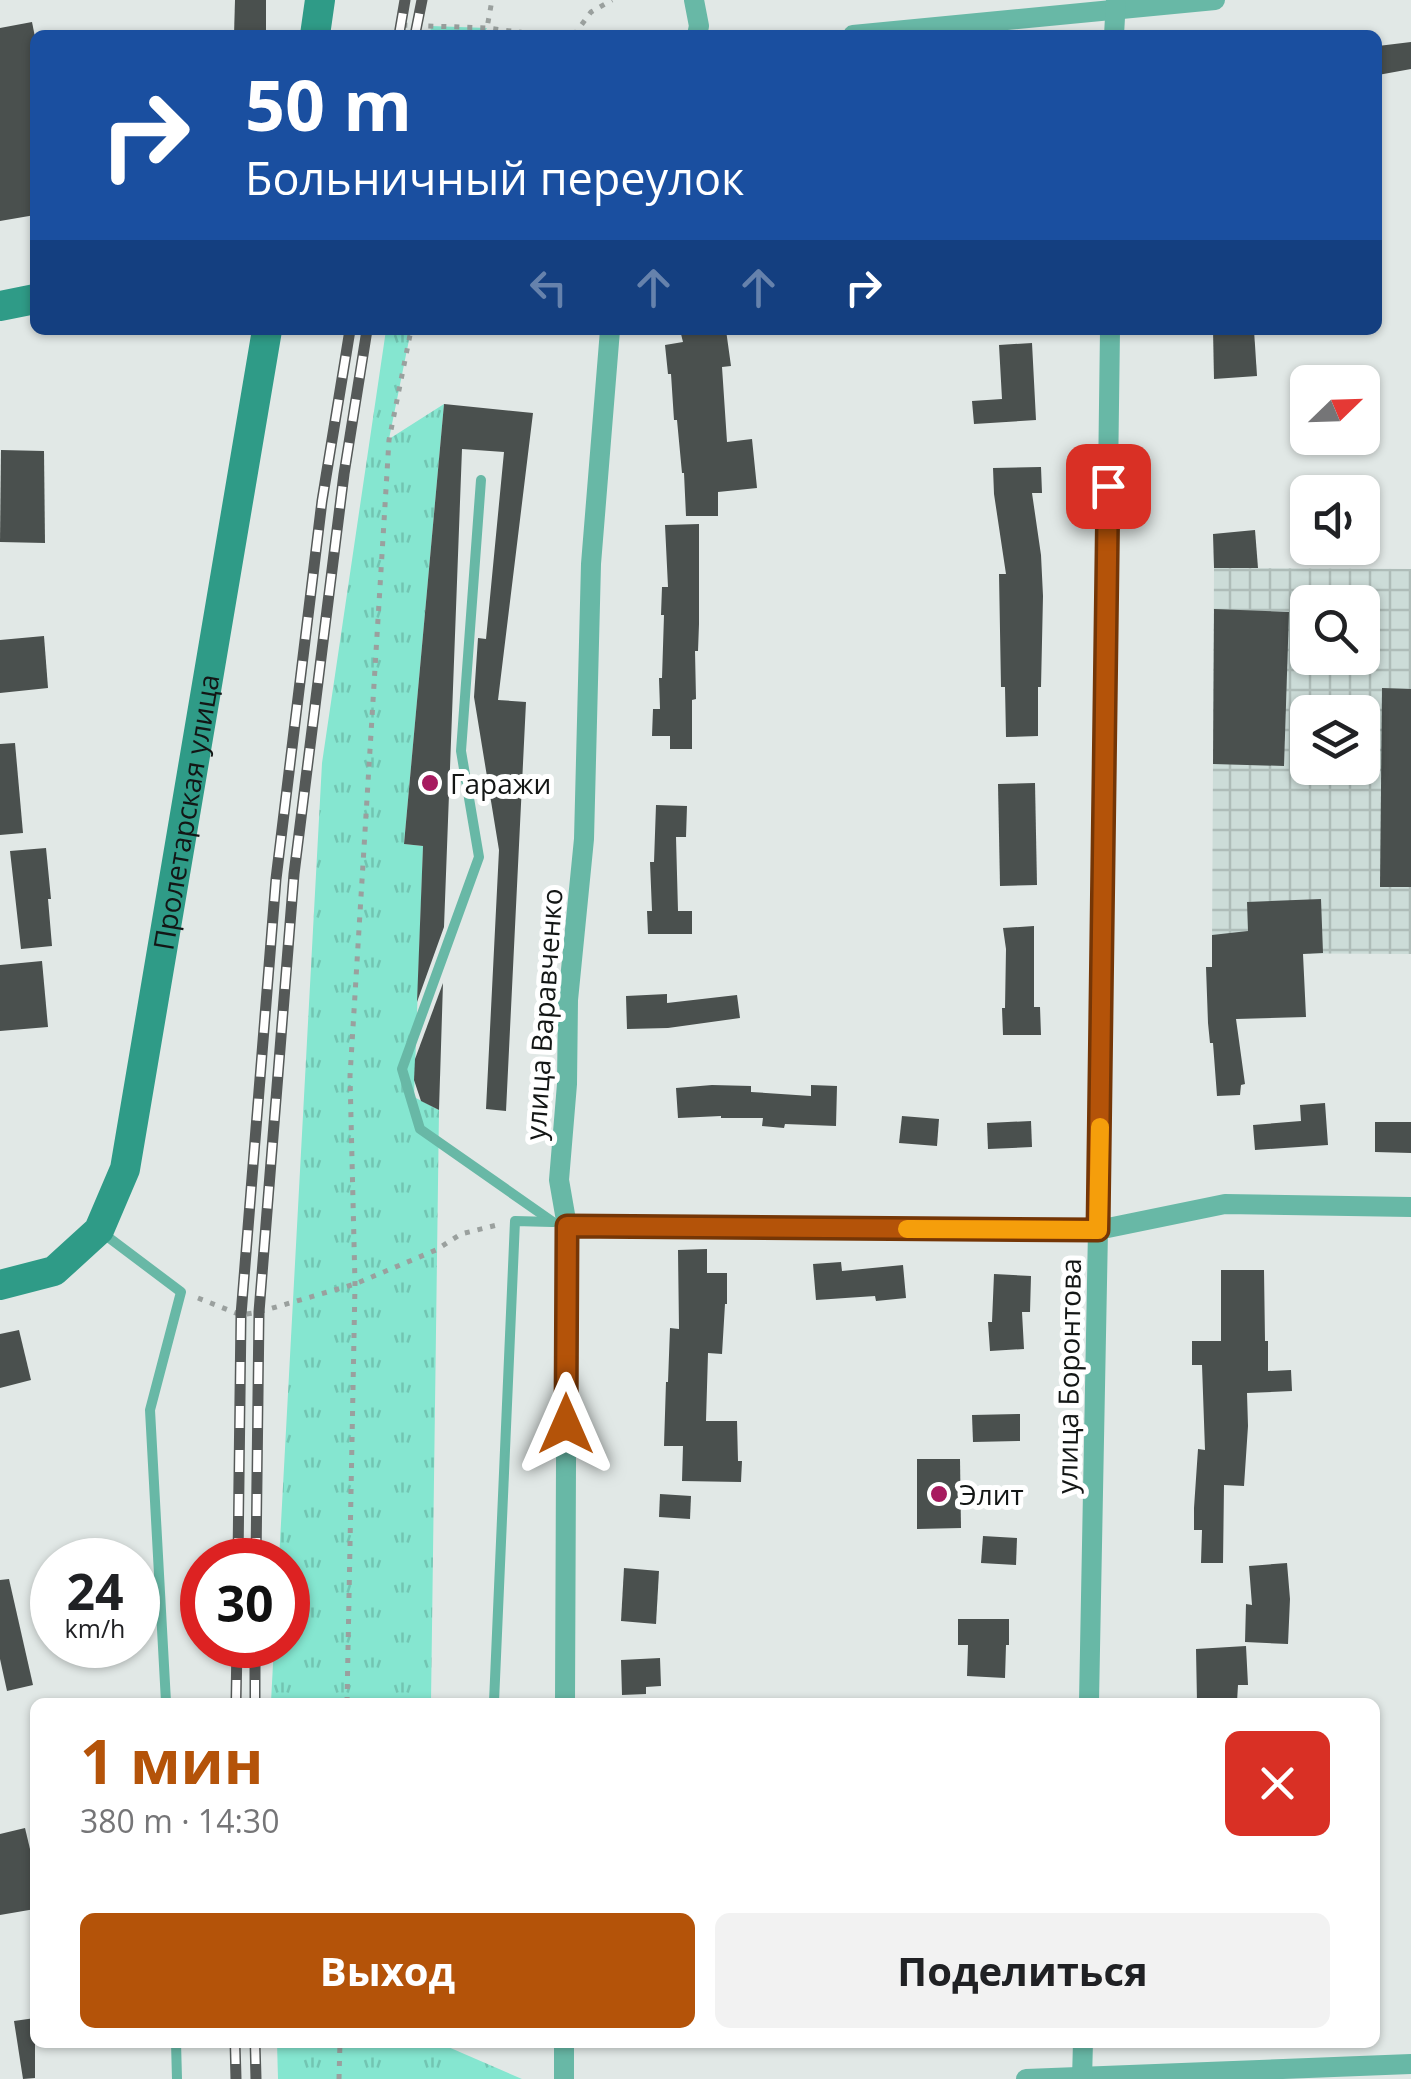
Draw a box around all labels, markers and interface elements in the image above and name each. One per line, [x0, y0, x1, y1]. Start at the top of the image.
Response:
text: 50 m [245, 56, 412, 152]
icon: right [80, 70, 210, 200]
text: Больничный переулок [245, 147, 744, 208]
icon: left [521, 260, 576, 315]
icon: ahead [626, 260, 681, 315]
icon: ahead [731, 260, 786, 315]
icon: right [836, 260, 891, 315]
north arrow [1290, 365, 1380, 455]
map controls [1290, 365, 1380, 785]
pin [1066, 444, 1151, 529]
icon: arrive [1081, 459, 1136, 514]
button: sound [1290, 475, 1380, 565]
button: search [1290, 585, 1380, 675]
street label: Пролетарская улица [143, 671, 227, 953]
button: layers [1290, 695, 1380, 785]
place label: Гаражи [450, 764, 551, 802]
marker: Гаражи [419, 772, 441, 794]
street label: улица Варавченко [515, 887, 571, 1141]
street label: улица Боронтова [1047, 1258, 1089, 1494]
position arrow [514, 1372, 618, 1476]
place label: Элит [959, 1475, 1024, 1513]
marker: Элит [928, 1483, 950, 1505]
speed limit sign: 30 [180, 1538, 310, 1668]
text: 24 [66, 1557, 124, 1625]
text: km/h [65, 1611, 125, 1645]
text: 1 мин [80, 1720, 264, 1802]
button: close [1225, 1731, 1330, 1836]
text: 380 m · 14:30 [80, 1799, 279, 1842]
button: Выход [80, 1913, 695, 2028]
button: Поделиться [715, 1913, 1330, 2028]

